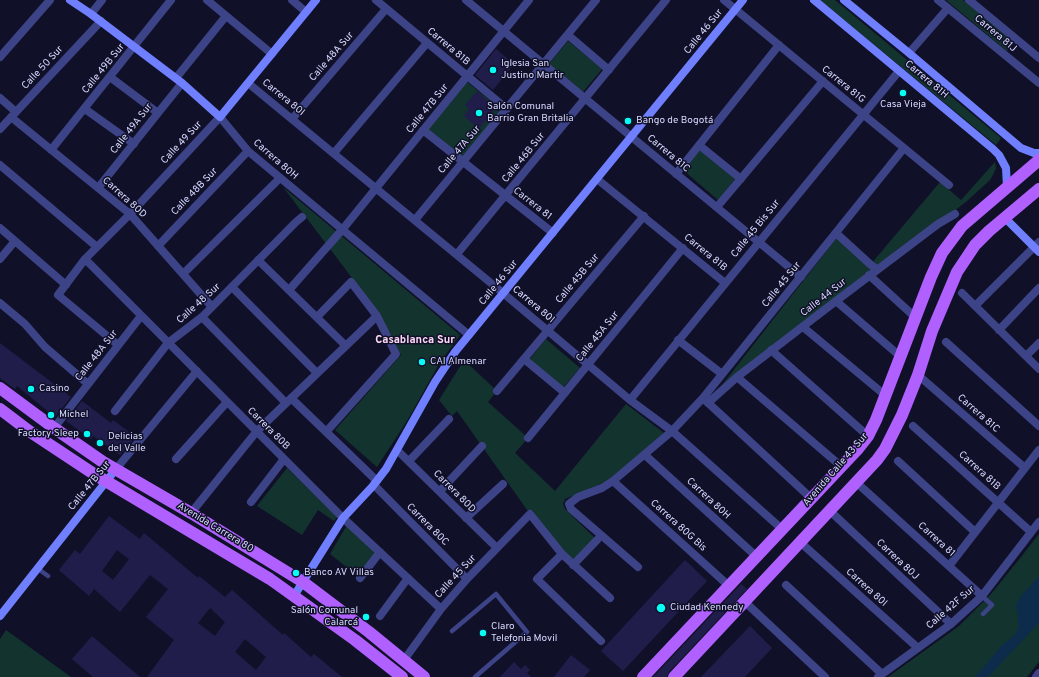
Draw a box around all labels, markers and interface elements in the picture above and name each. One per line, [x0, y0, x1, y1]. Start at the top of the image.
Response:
street label: Calle 46 Sur [682, 7, 726, 57]
street label: Carrera 81J [971, 13, 1019, 55]
street label: Carrera 81B [424, 26, 472, 68]
street label: Calle 48A Sur [307, 30, 357, 84]
street label: Calle 49B Sur [80, 41, 128, 97]
street label: Calle 50 Sur [20, 44, 66, 92]
place label: Iglesia San Justino Martir [501, 58, 564, 82]
street label: Carrera 81H [902, 58, 950, 102]
street label: Carrera 81G [819, 64, 867, 106]
marker: Iglesia San Justino Martir [488, 65, 498, 75]
street label: Carrera 80I [259, 77, 307, 119]
street label: Calle 47B Sur [404, 82, 452, 136]
marker: Casa Vieja [898, 88, 908, 98]
place label: Casa Vieja [880, 99, 926, 111]
street label: Calle 49A Sur [108, 101, 156, 157]
place label: Salón Comunal Barrio Gran Britalia [487, 101, 573, 124]
marker: Salón Comunal Barrio Gran Britalia [474, 108, 484, 118]
place label: Bango de Bogotá [636, 115, 713, 127]
marker: Bango de Bogotá [623, 116, 633, 126]
street label: Calle 49 Sur [159, 119, 205, 167]
street label: Calle 47A Sur [436, 123, 484, 177]
street label: Calle 46B Sur [500, 130, 548, 186]
street label: Carrera 81C [644, 133, 692, 175]
street label: Carrera 80H [250, 137, 300, 183]
street label: Calle 48B Sur [169, 166, 221, 218]
street label: Carrera 80D [99, 175, 149, 221]
street label: Carrera 81 [510, 185, 554, 223]
street label: Calle 45 Bis Sur [729, 198, 783, 260]
street label: Carrera 81B [681, 232, 729, 274]
street label: Calle 45B Sur [554, 252, 602, 306]
street label: Calle 46 Sur [477, 258, 521, 308]
street label: Calle 45 Sur [760, 260, 804, 310]
street label: Calle 44 Sur [799, 276, 849, 320]
street label: Calle 48 Sur [175, 281, 223, 327]
street label: Carrera 80I [509, 284, 557, 326]
street label: Calle 45A Sur [574, 309, 622, 365]
street label: Calle 48A Sur [73, 328, 121, 384]
district label: Casablanca Sur [375, 334, 455, 348]
place label: CAI Almenar [430, 356, 487, 368]
marker: CAI Almenar [417, 357, 427, 367]
place label: Casino [39, 383, 69, 395]
marker: Casino [26, 384, 36, 394]
street label: Carrera 81C [954, 392, 1002, 436]
street label: Carrera 80B [244, 405, 292, 453]
place label: Michel [59, 409, 88, 421]
marker: Michel [46, 410, 56, 420]
place label: Factory Sleep [18, 428, 79, 440]
marker: Factory Sleep [82, 429, 92, 439]
place label: Delicias del Valle [108, 431, 146, 454]
street label: Avenida Calle 43 Sur [801, 431, 871, 509]
marker: Delicias del Valle [95, 438, 105, 448]
street label: Carrera 81B [955, 449, 1003, 493]
street label: Calle 47B Sur [66, 459, 114, 513]
street label: Carrera 80D [430, 468, 478, 516]
street label: Carrera 80H [684, 476, 732, 522]
street label: Carrera 80G Bis [647, 498, 709, 554]
street label: Avenida Carrera 80 [175, 501, 255, 555]
street label: Carrera 80C [403, 501, 451, 549]
street label: Carrera 81 [915, 520, 957, 560]
street label: Carrera 80J [873, 537, 921, 583]
street label: Calle 45 Sur [433, 553, 479, 601]
street label: Carrera 80I [843, 566, 889, 610]
place label: Banco AV Villas [304, 567, 374, 579]
marker: Banco AV Villas [291, 568, 301, 578]
street label: Calle 42F Sur [924, 584, 978, 632]
marker: Ciudad Kennedy [655, 602, 667, 614]
place label: Ciudad Kennedy [670, 602, 743, 614]
place label: Salón Comunal Calarcá [291, 605, 358, 628]
marker: Salón Comunal Calarcá [361, 612, 371, 622]
place label: Claro Telefonia Movil [491, 621, 557, 644]
marker: Claro Telefonia Movil [478, 628, 488, 638]

